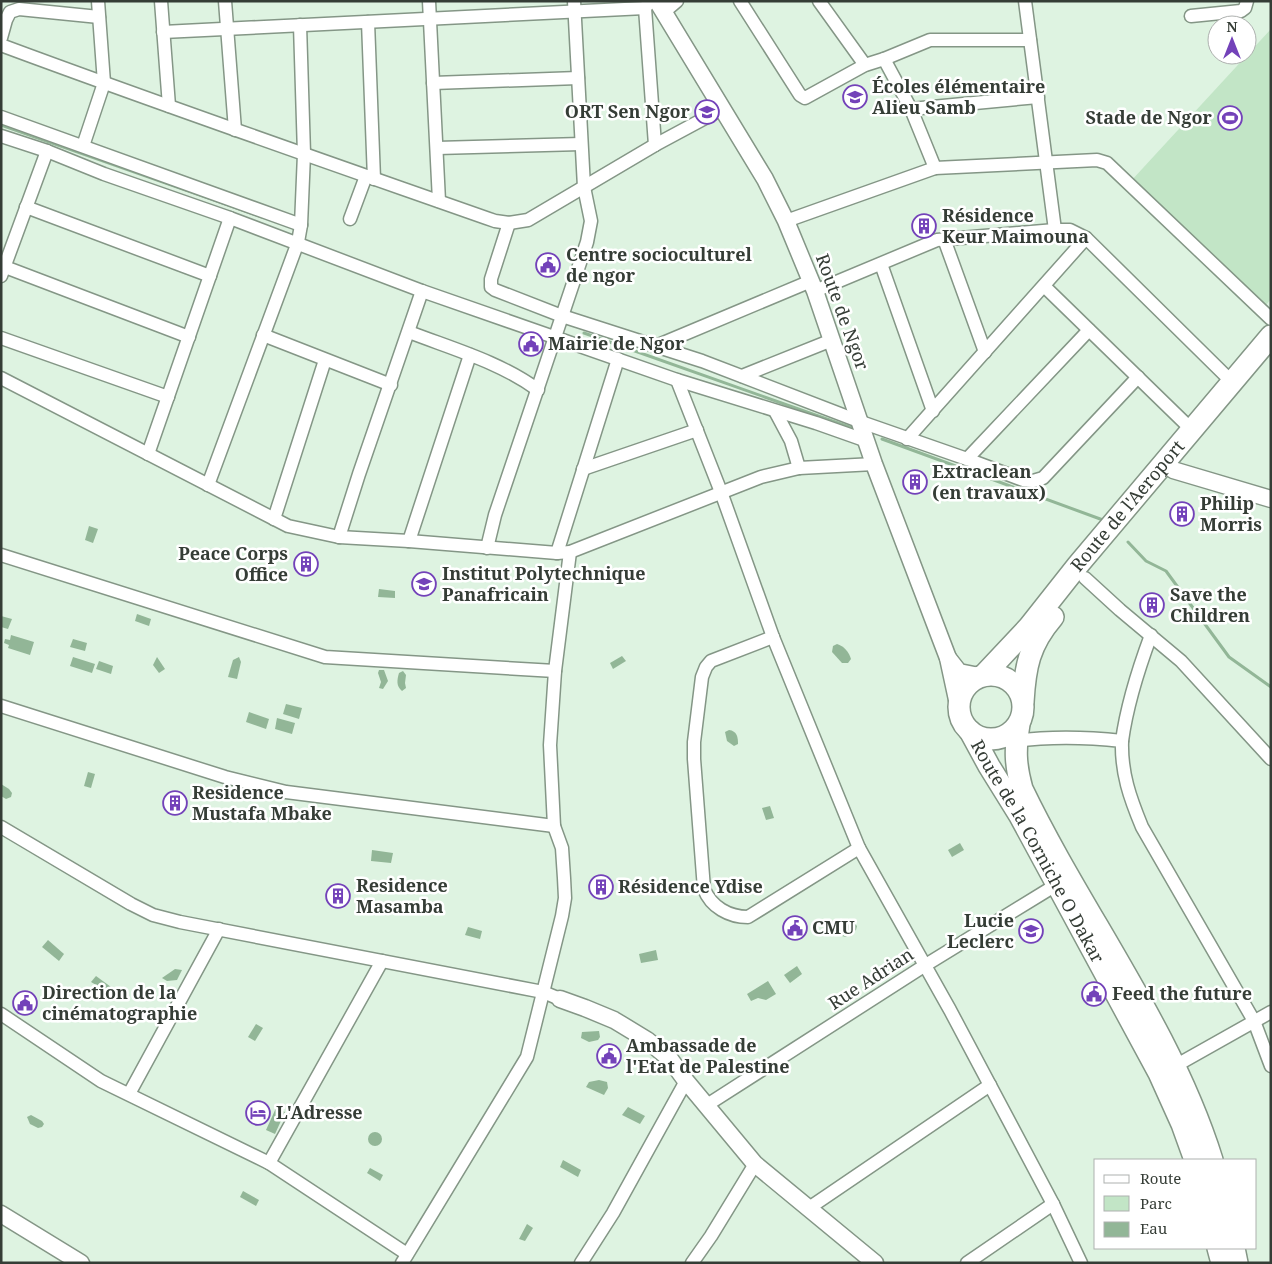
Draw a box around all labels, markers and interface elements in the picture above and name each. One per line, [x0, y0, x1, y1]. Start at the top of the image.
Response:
north arrow [1207, 15, 1257, 65]
text: N [1226, 17, 1238, 36]
place label: Écoles élémentaire Alieu Samb [872, 74, 1045, 119]
school or university icon: Écoles élémentaire Alieu Samb [842, 84, 868, 110]
place label: ORT Sen Ngor [565, 99, 691, 123]
school or university icon: ORT Sen Ngor [694, 99, 720, 125]
place label: Stade de Ngor [1085, 105, 1213, 129]
sports icon: Stade de Ngor [1217, 105, 1243, 131]
place label: Résidence Keur Maimouna [942, 203, 1089, 248]
building icon: Résidence Keur Maimouna [911, 213, 937, 239]
place label: Centre socioculturel de ngor [566, 242, 752, 287]
street label: Route de Ngor [811, 250, 875, 374]
public building icon: Centre socioculturel de ngor [535, 252, 561, 278]
public building icon: Mairie de Ngor [518, 331, 544, 357]
place label: Mairie de Ngor [548, 331, 685, 355]
street label: Route de l'Aeroport [1065, 435, 1189, 576]
place label: Extraclean (en travaux) [932, 459, 1046, 504]
building icon: Extraclean (en travaux) [902, 469, 928, 495]
place label: Philip Morris [1200, 491, 1262, 536]
building icon: Philip Morris [1169, 501, 1195, 527]
place label: Peace Corps Office [178, 541, 288, 586]
building icon: Peace Corps Office [293, 551, 319, 577]
place label: Institut Polytechnique Panafricain [442, 561, 645, 606]
school or university icon: Institut Polytechnique Panafricain [411, 571, 437, 597]
place label: Save the Children [1170, 582, 1250, 627]
building icon: Save the Children [1139, 592, 1165, 618]
street label: Route de la Corniche O Dakar [966, 735, 1110, 967]
place label: Residence Mustafa Mbake [192, 780, 332, 825]
building icon: Residence Mustafa Mbake [162, 790, 188, 816]
place label: Residence Masamba [356, 873, 448, 918]
building icon: Résidence Ydise [588, 874, 614, 900]
place label: Résidence Ydise [618, 874, 763, 898]
building icon: Residence Masamba [325, 883, 351, 909]
place label: Lucie Leclerc [947, 908, 1014, 953]
public building icon: CMU [782, 915, 808, 941]
place label: CMU [812, 915, 855, 939]
school or university icon: Lucie Leclerc [1018, 918, 1044, 944]
street label: Rue Adrian [823, 941, 918, 1015]
place label: Direction de la cinématographie [42, 980, 197, 1025]
public building icon: Feed the future [1081, 981, 1107, 1007]
place label: Feed the future [1112, 981, 1252, 1005]
public building icon: Direction de la cinématographie [12, 990, 38, 1016]
place label: Ambassade de l'Etat de Palestine [626, 1033, 790, 1078]
public building icon: Ambassade de l'Etat de Palestine [596, 1043, 622, 1069]
hotel icon: L'Adresse [245, 1100, 271, 1126]
place label: L'Adresse [276, 1100, 363, 1124]
legend [1094, 1159, 1257, 1249]
text: Route [1140, 1168, 1181, 1188]
text: Parc [1140, 1193, 1172, 1213]
text: Eau [1140, 1218, 1168, 1238]

